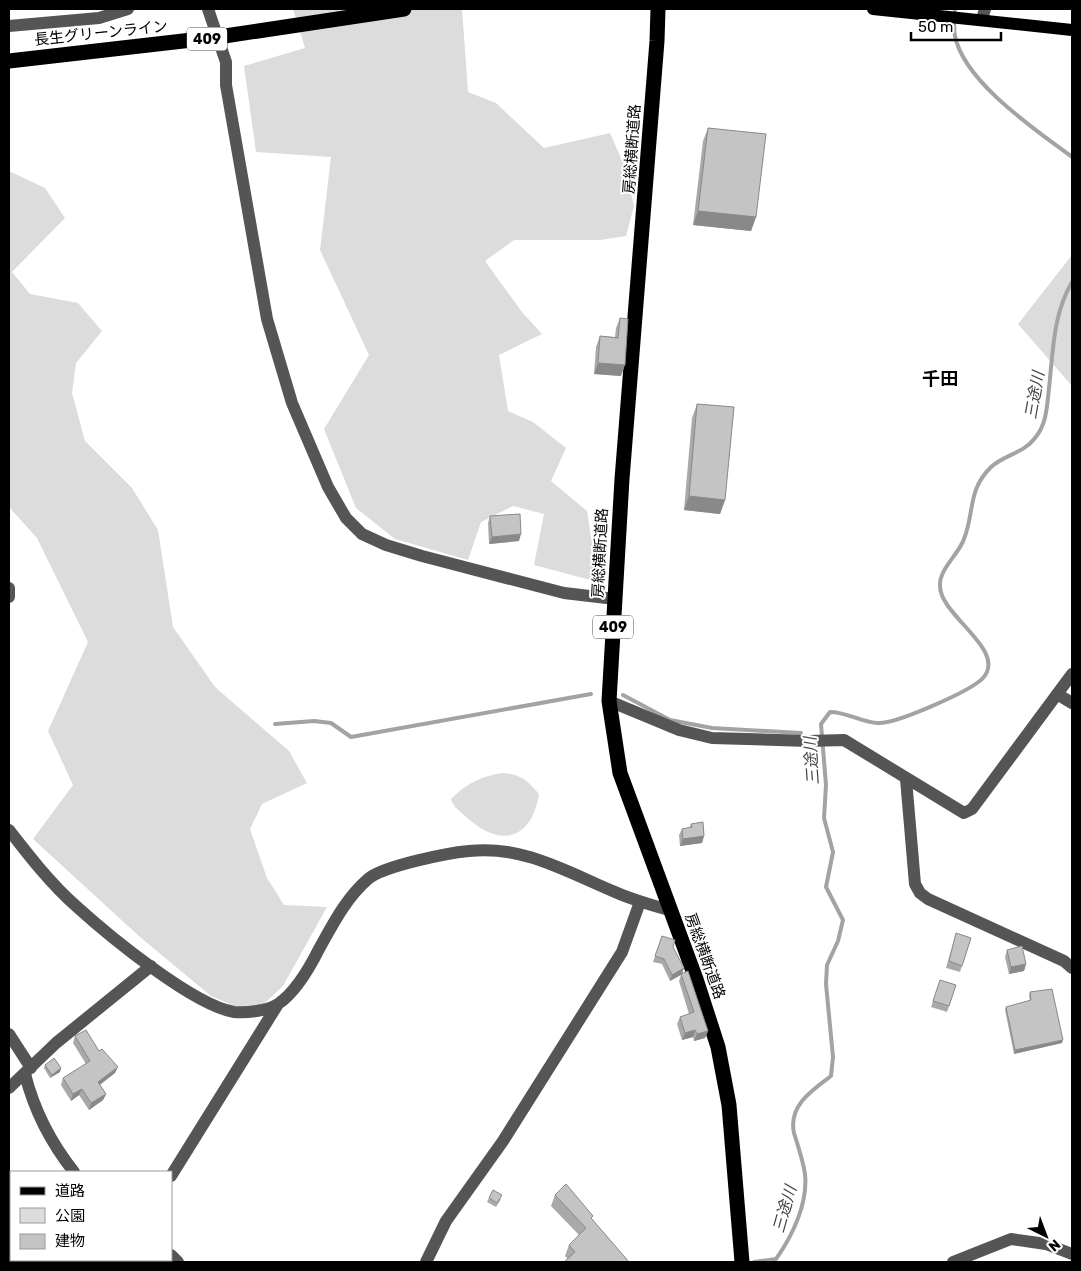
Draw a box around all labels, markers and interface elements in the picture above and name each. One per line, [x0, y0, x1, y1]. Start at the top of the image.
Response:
scale bar [911, 10, 1001, 42]
street label: 長生グリーンライン [33, 17, 169, 49]
text: 50 m [918, 18, 953, 36]
road number: 409 [187, 28, 227, 50]
street label: 房総横断道路 [620, 103, 644, 195]
district label: 千田 [922, 368, 958, 390]
water label: 三途川 [1021, 368, 1048, 420]
street label: 房総横断道路 [589, 508, 611, 598]
road number: 409 [593, 616, 633, 638]
water label: 三途川 [800, 734, 823, 786]
street label: 房総横断道路 [681, 911, 729, 1001]
legend [10, 1171, 172, 1261]
text: 道路 [55, 1182, 85, 1200]
water label: 三途川 [769, 1182, 801, 1235]
text: 公園 [55, 1207, 85, 1225]
north arrow [1021, 1211, 1071, 1261]
text: 建物 [55, 1232, 85, 1250]
text: N [1045, 1236, 1064, 1255]

